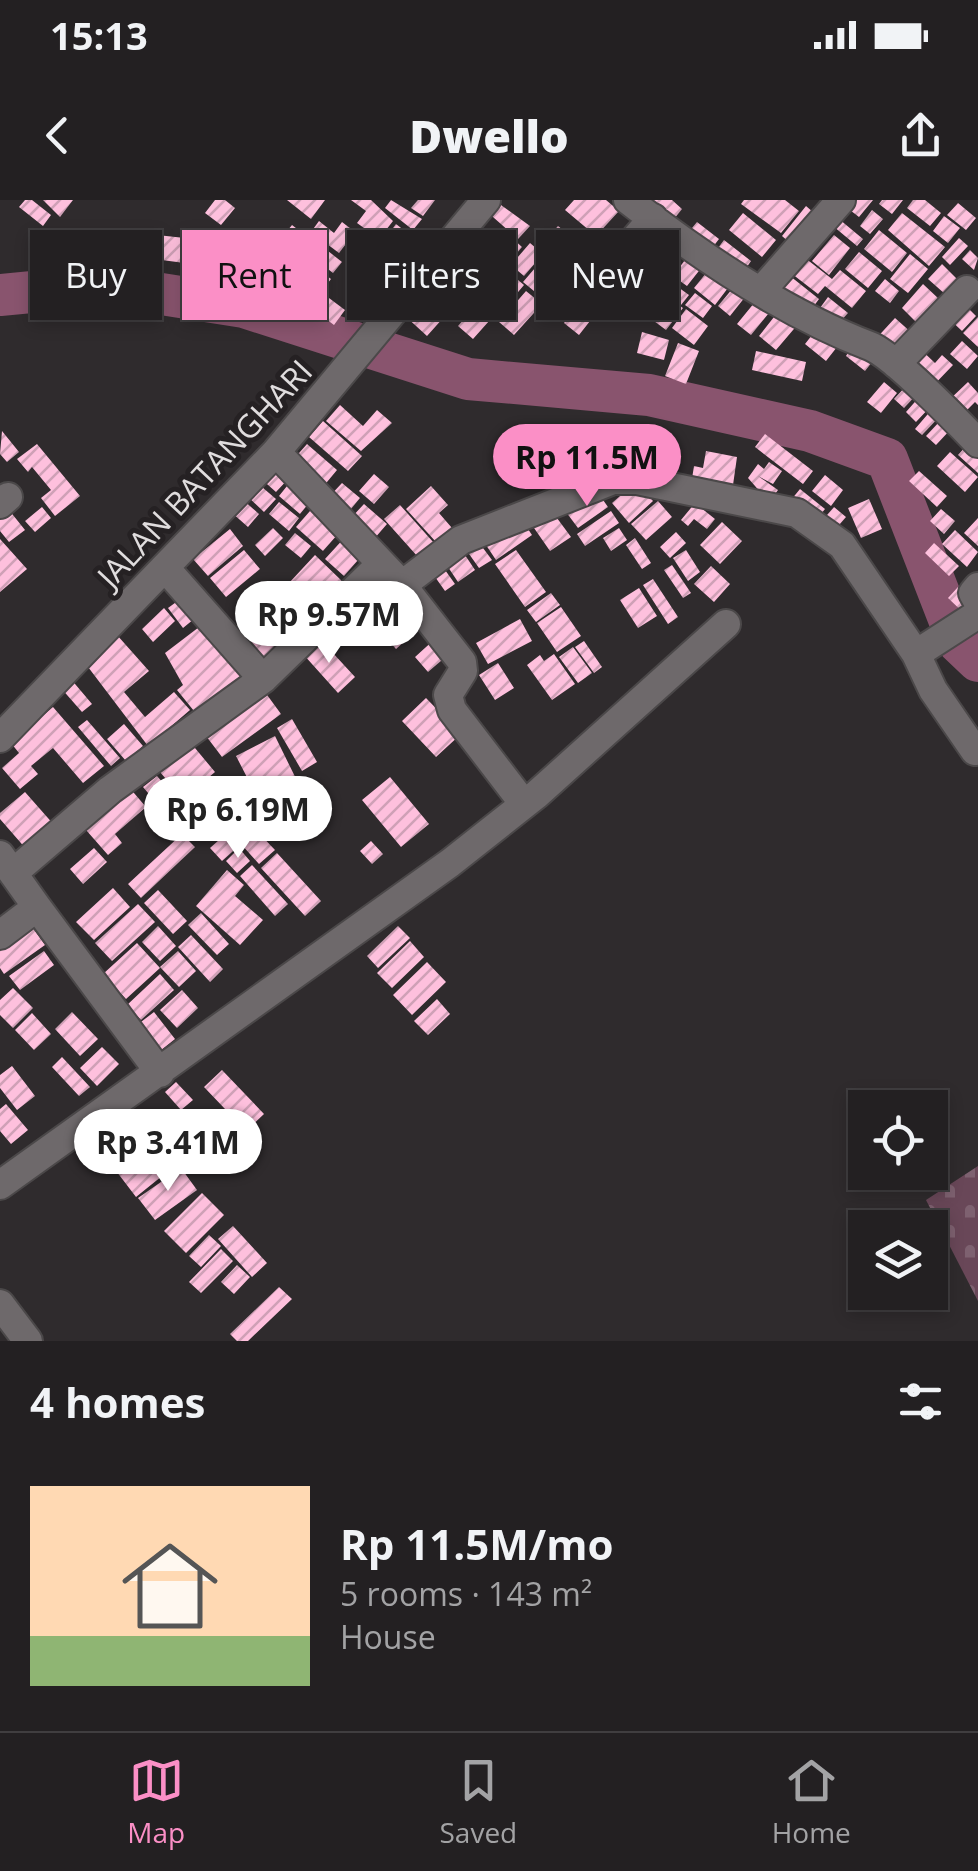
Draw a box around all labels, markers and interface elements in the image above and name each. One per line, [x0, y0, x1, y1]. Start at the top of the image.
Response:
text: 15:13 [50, 9, 148, 61]
text: Dwello [409, 105, 569, 166]
icon: back [30, 108, 85, 163]
icon: share [893, 108, 948, 163]
chip: Buy [30, 230, 162, 320]
chip: Rent [182, 230, 327, 320]
chip: Filters [347, 230, 516, 320]
chip: New [536, 230, 679, 320]
street label: JALAN BATANGHARI [85, 350, 321, 598]
pin: Rp 11.5M [484, 424, 690, 509]
text: Rp 11.5M [515, 435, 659, 478]
pin: Rp 9.57M [226, 581, 432, 666]
text: Rp 9.57M [257, 592, 401, 635]
pin: Rp 6.19M [135, 776, 341, 861]
text: Rp 6.19M [166, 787, 310, 830]
map controls [848, 1090, 948, 1310]
button: locate [848, 1090, 948, 1190]
pin: Rp 3.41M [65, 1109, 271, 1194]
text: Rp 3.41M [96, 1120, 240, 1163]
button: layers [848, 1210, 948, 1310]
text: 4 homes [30, 1373, 205, 1430]
icon: filters [893, 1374, 948, 1429]
text: Rp 11.5M/mo [340, 1515, 613, 1572]
icon: home [110, 1526, 230, 1646]
text: 5 rooms · 143 m² [340, 1572, 592, 1615]
text: House [340, 1615, 436, 1658]
tab: Map [127, 1753, 185, 1851]
tab: Saved [439, 1753, 517, 1851]
tab: Home [772, 1753, 851, 1851]

